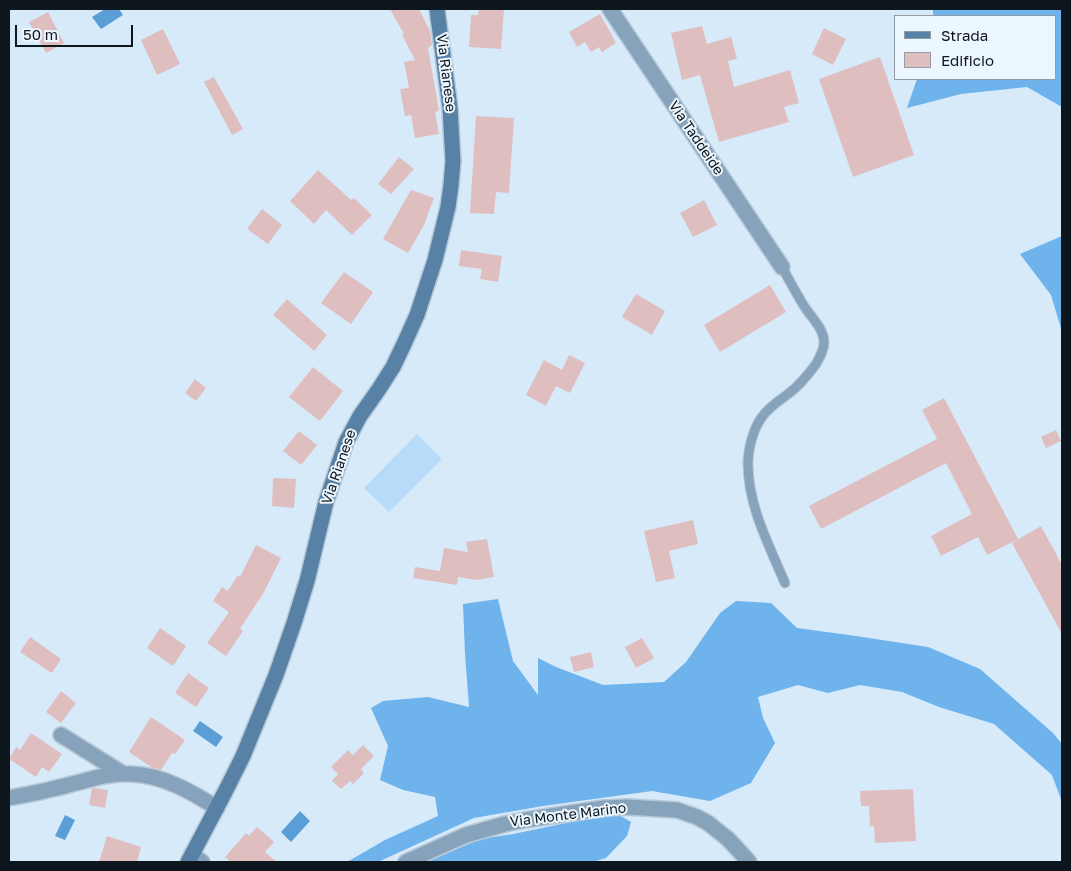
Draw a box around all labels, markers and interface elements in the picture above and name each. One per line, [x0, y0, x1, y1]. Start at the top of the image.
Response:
scale bar [18, 15, 135, 47]
legend [894, 15, 1056, 80]
text: 50 m [23, 25, 58, 43]
text: Strada [941, 26, 988, 44]
street label: Via Rianese [433, 33, 459, 113]
text: Edificio [941, 51, 994, 69]
street label: Via Taddeide [665, 98, 727, 178]
street label: Via Rianese [318, 427, 360, 507]
street label: Via Monte Marino [509, 800, 627, 830]

